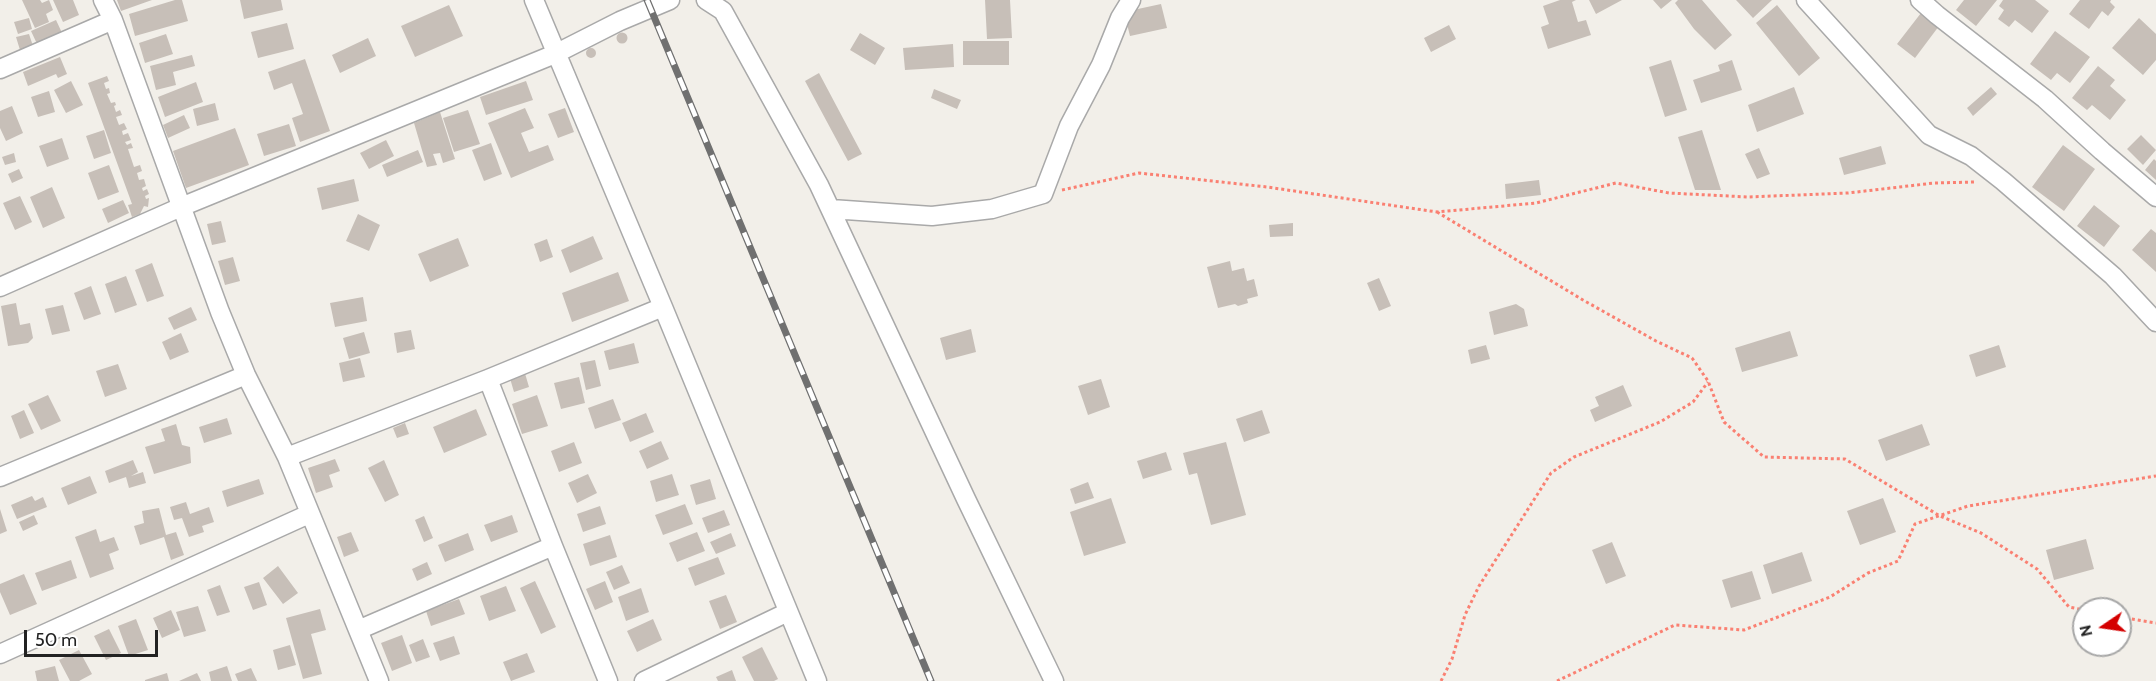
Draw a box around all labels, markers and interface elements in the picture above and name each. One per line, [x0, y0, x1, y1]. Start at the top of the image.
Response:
north arrow [2072, 597, 2132, 657]
scale bar [27, 618, 160, 656]
text: N [2075, 623, 2096, 638]
text: 50 m [35, 629, 77, 651]

